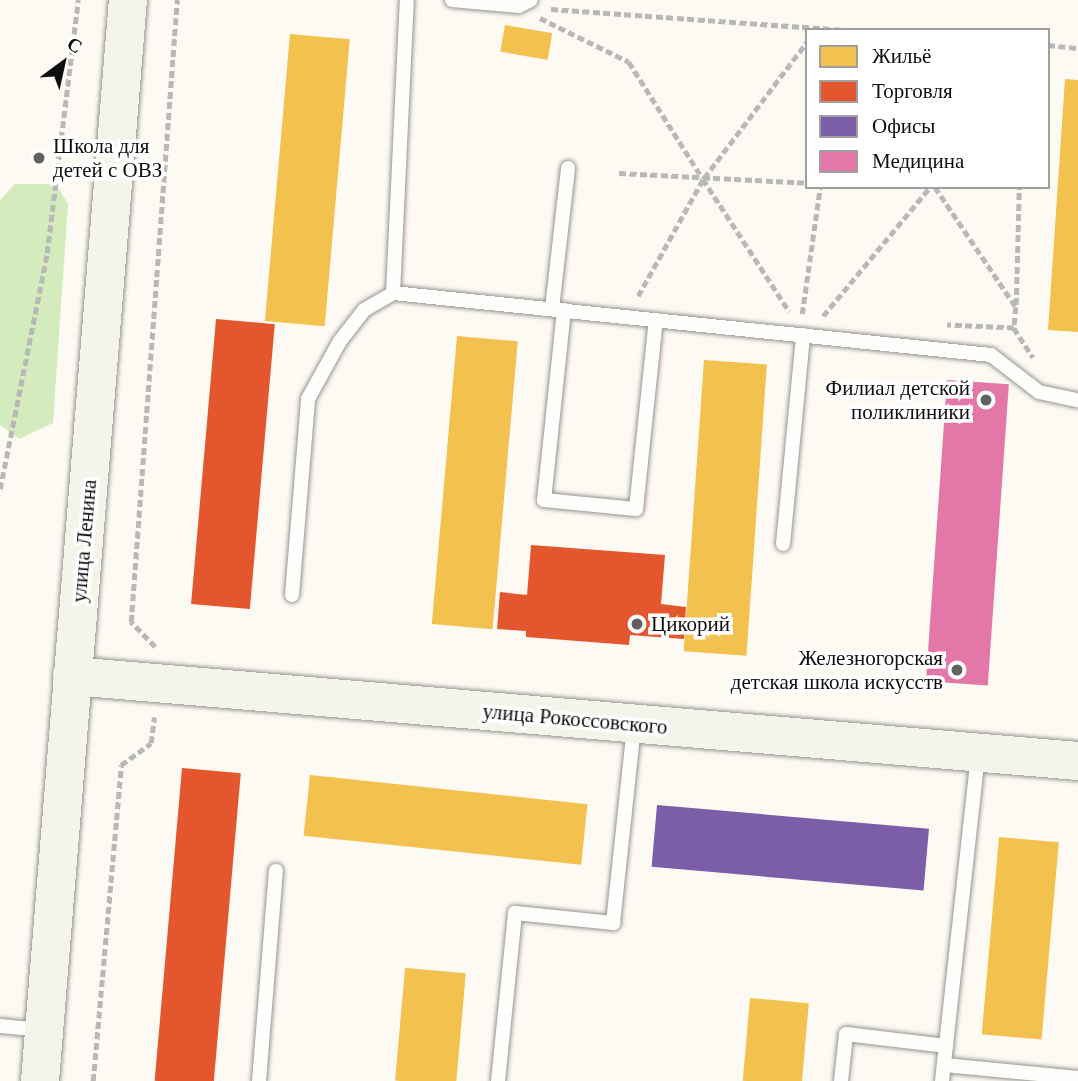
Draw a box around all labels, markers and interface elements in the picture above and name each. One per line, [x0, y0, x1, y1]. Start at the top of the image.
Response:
north arrow [28, 28, 98, 98]
legend [805, 28, 1050, 189]
text: С [63, 32, 86, 58]
text: Жильё [872, 44, 931, 68]
text: Торговля [872, 79, 953, 103]
text: Офисы [872, 114, 935, 138]
place label: Школа для детей с ОВЗ [53, 133, 162, 183]
text: Медицина [872, 149, 964, 173]
marker: Школа для детей с ОВЗ [31, 150, 47, 166]
place label: Филиал детской поликлиники [826, 375, 970, 425]
marker: Филиал детской поликлиники [976, 390, 996, 410]
street label: улица Ленина [66, 478, 102, 604]
place label: Цикорий [651, 611, 730, 637]
marker: Цикорий [629, 616, 645, 632]
place label: Железногорская детская школа искусств [731, 645, 943, 695]
marker: Железногорская детская школа искусств [949, 662, 965, 678]
street label: улица Рокоссовского [482, 698, 668, 740]

